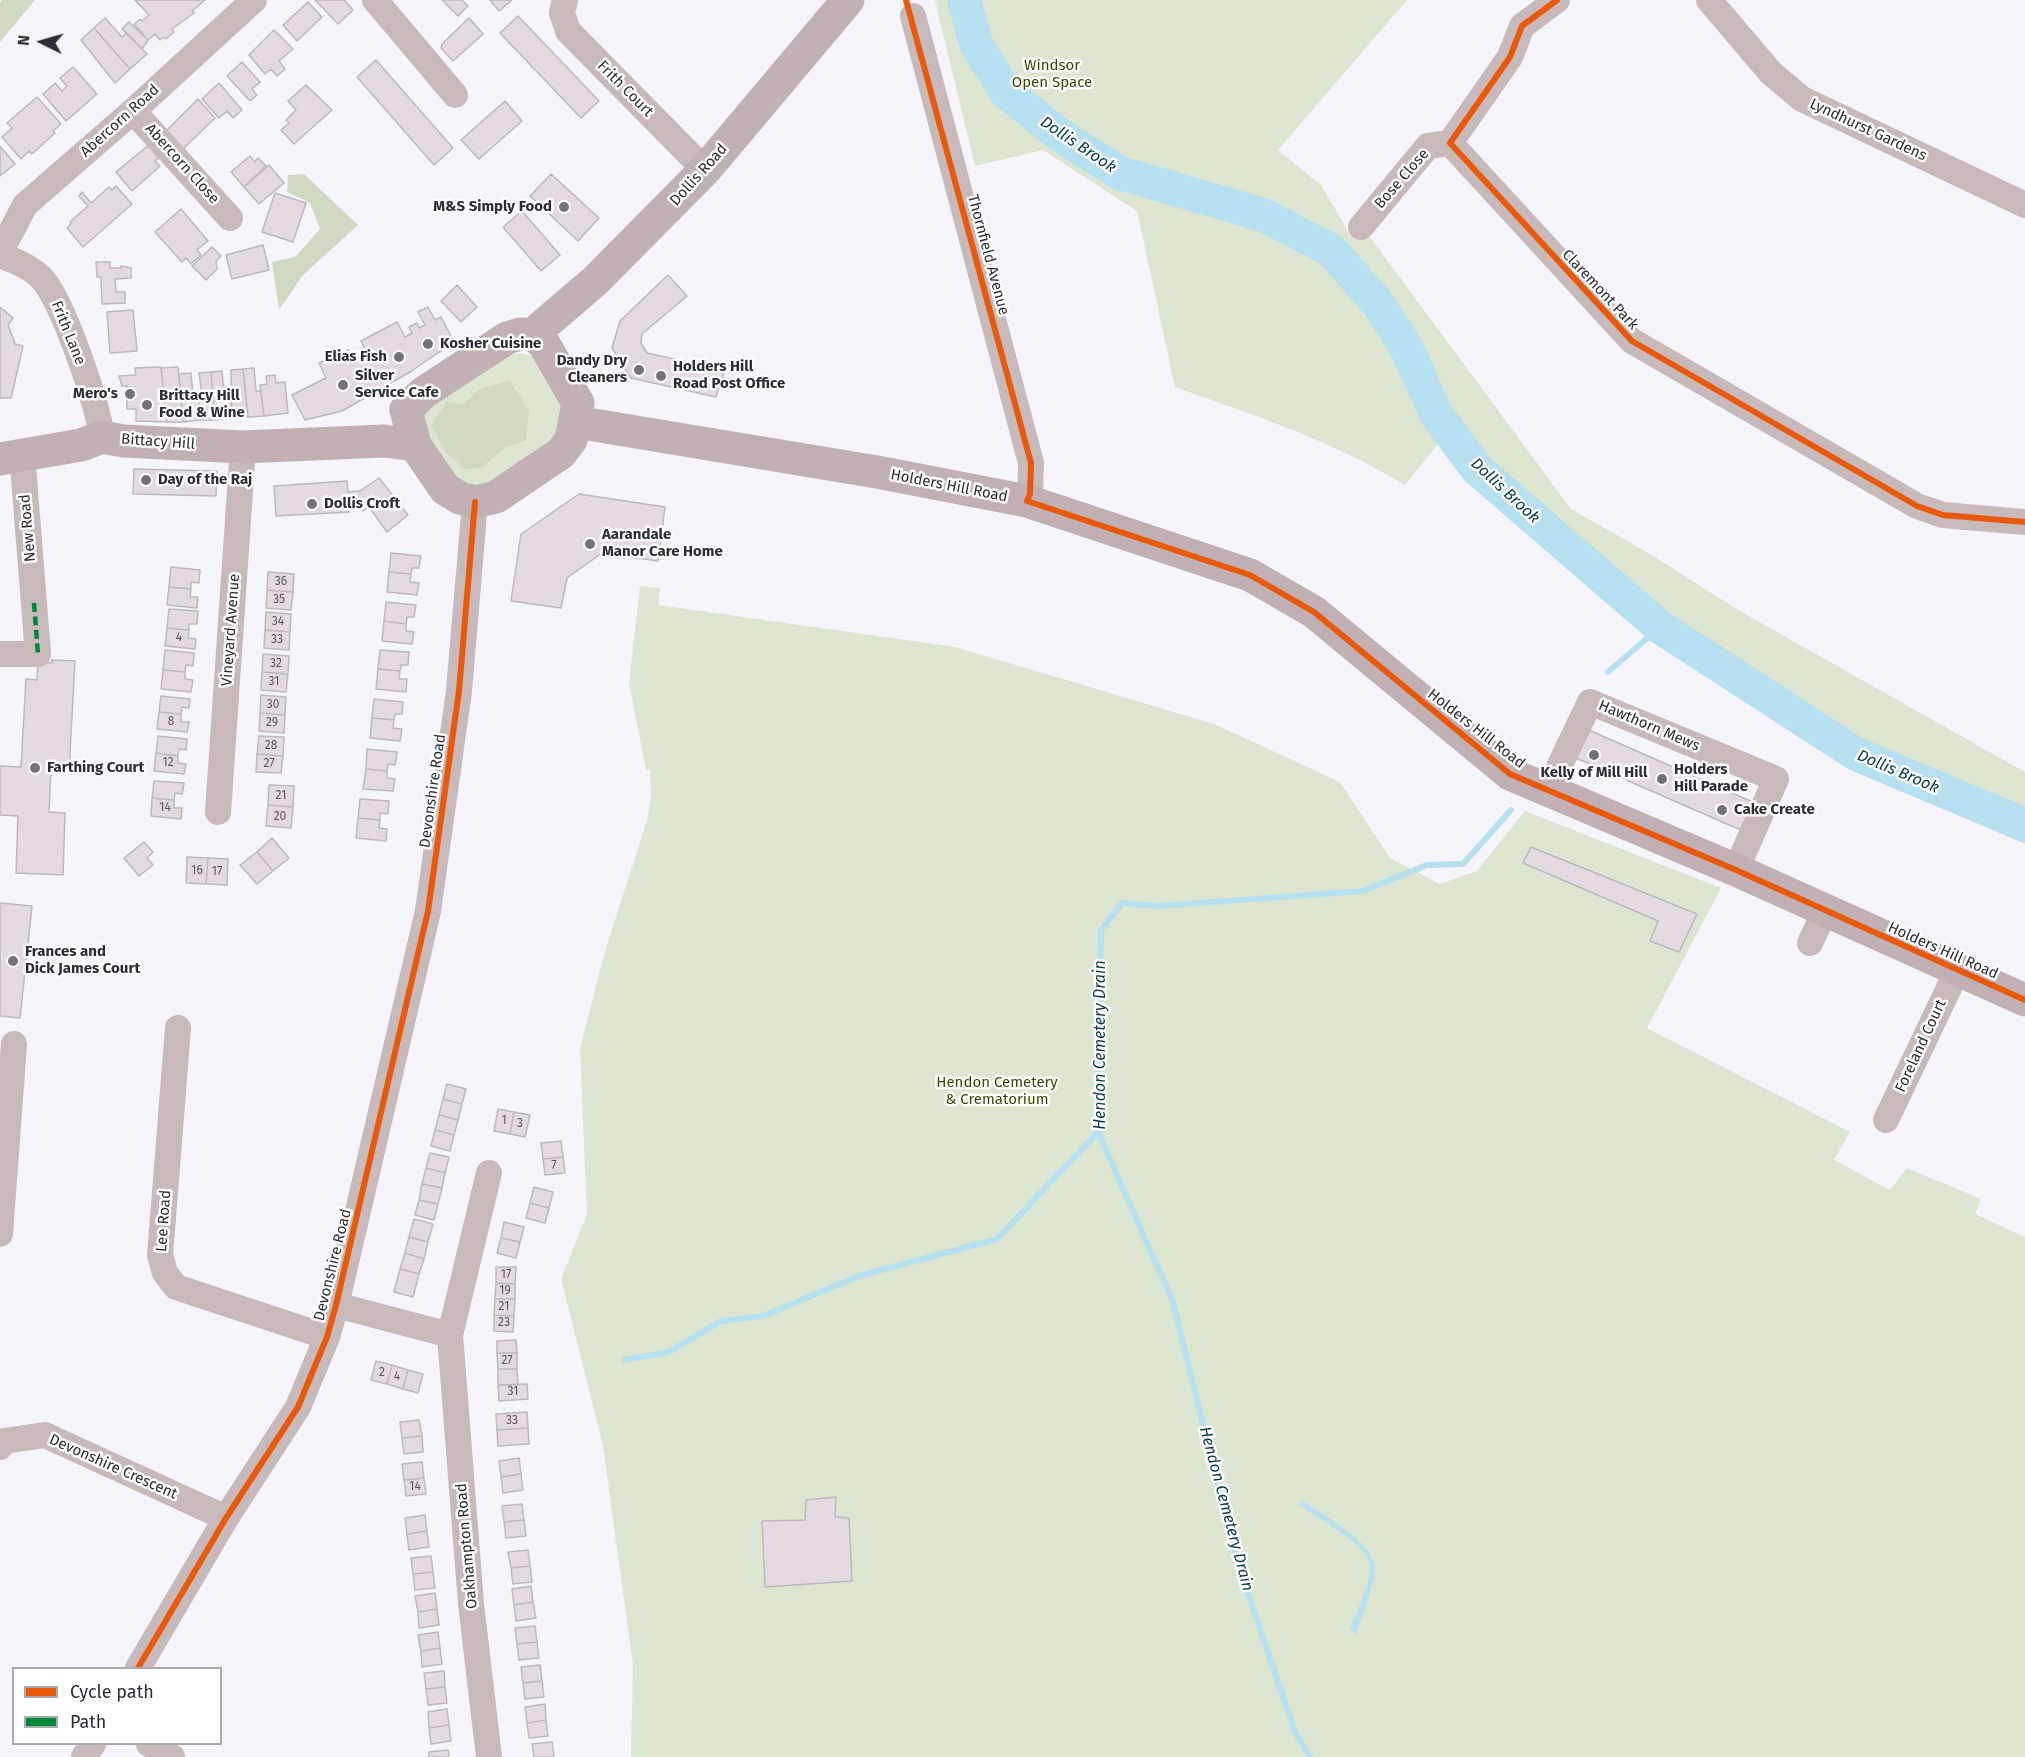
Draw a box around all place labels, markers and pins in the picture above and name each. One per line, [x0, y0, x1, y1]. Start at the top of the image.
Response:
place label: M&S Simply Food [433, 198, 552, 216]
marker: M&S Simply Food [557, 200, 571, 214]
place label: Kosher Cuisine [440, 335, 541, 353]
marker: Kosher Cuisine [421, 337, 435, 351]
place label: Elias Fish [325, 348, 387, 366]
marker: Elias Fish [392, 350, 406, 364]
place label: Dandy Dry Cleaners [557, 352, 627, 387]
place label: Holders Hill Road Post Office [673, 358, 785, 393]
marker: Dandy Dry Cleaners [632, 363, 646, 377]
place label: Silver Service Cafe [355, 367, 439, 402]
marker: Holders Hill Road Post Office [654, 369, 668, 383]
marker: Silver Service Cafe [336, 378, 350, 392]
place label: Mero's [73, 385, 118, 403]
marker: Mero's [123, 387, 137, 401]
place label: Brittacy Hill Food & Wine [159, 387, 245, 422]
marker: Brittacy Hill Food & Wine [140, 398, 154, 412]
place label: Day of the Raj [158, 471, 252, 489]
marker: Day of the Raj [139, 473, 153, 487]
place label: Dollis Croft [324, 495, 400, 513]
marker: Dollis Croft [305, 497, 319, 511]
place label: Aarandale Manor Care Home [602, 526, 723, 561]
marker: Aarandale Manor Care Home [583, 537, 597, 551]
marker: Kelly of Mill Hill [1587, 748, 1601, 762]
place label: Farthing Court [47, 759, 144, 777]
marker: Farthing Court [28, 761, 42, 775]
place label: Holders Hill Parade [1674, 761, 1748, 796]
place label: Kelly of Mill Hill [1541, 764, 1647, 782]
marker: Holders Hill Parade [1655, 772, 1669, 786]
place label: Cake Create [1734, 801, 1815, 819]
marker: Cake Create [1715, 803, 1729, 817]
place label: Frances and Dick James Court [25, 943, 140, 978]
marker: Frances and Dick James Court [6, 954, 20, 968]

